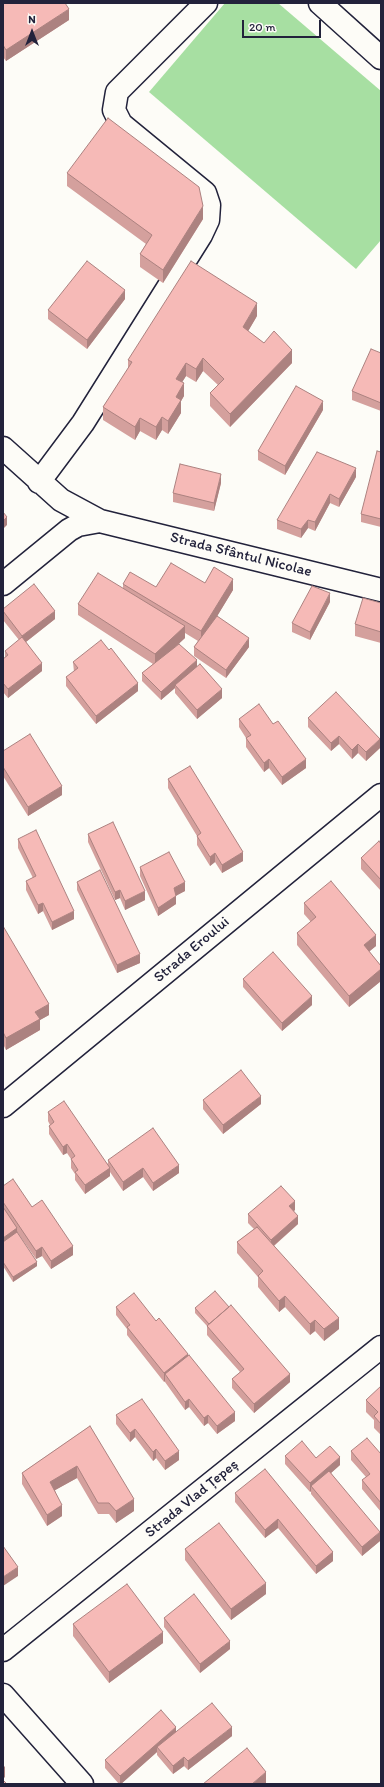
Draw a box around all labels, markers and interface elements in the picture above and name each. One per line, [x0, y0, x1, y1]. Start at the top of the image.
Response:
north arrow [12, 12, 52, 52]
scale bar [244, 12, 323, 38]
text: N [28, 13, 36, 26]
text: 20 m [249, 20, 276, 34]
street label: Strada Sfântul Nicolae [168, 529, 314, 581]
street label: Strada Eroului [151, 913, 233, 987]
street label: Strada Vlad Țepeș [142, 1456, 242, 1542]

